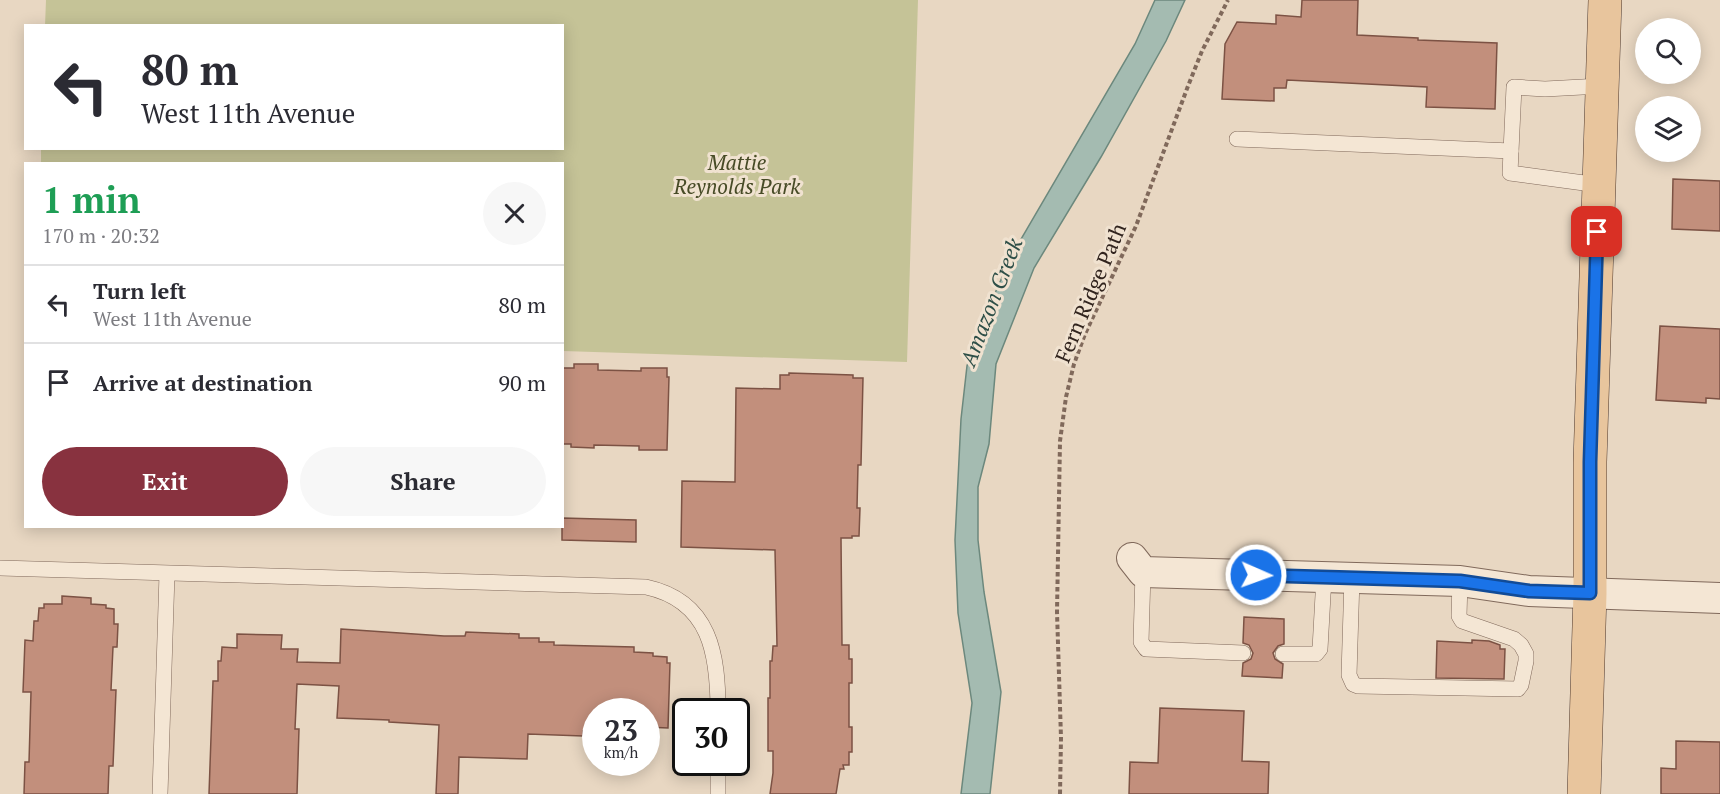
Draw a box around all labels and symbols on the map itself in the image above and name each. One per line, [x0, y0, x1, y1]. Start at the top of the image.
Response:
park label: Mattie Reynolds Park [673, 148, 801, 200]
pin [1571, 206, 1622, 257]
street label: Fern Ridge Path [1048, 219, 1132, 367]
water label: Amazon Creek [952, 233, 1028, 372]
position arrow [1224, 543, 1288, 607]
speed limit sign: 30 [672, 698, 750, 776]

